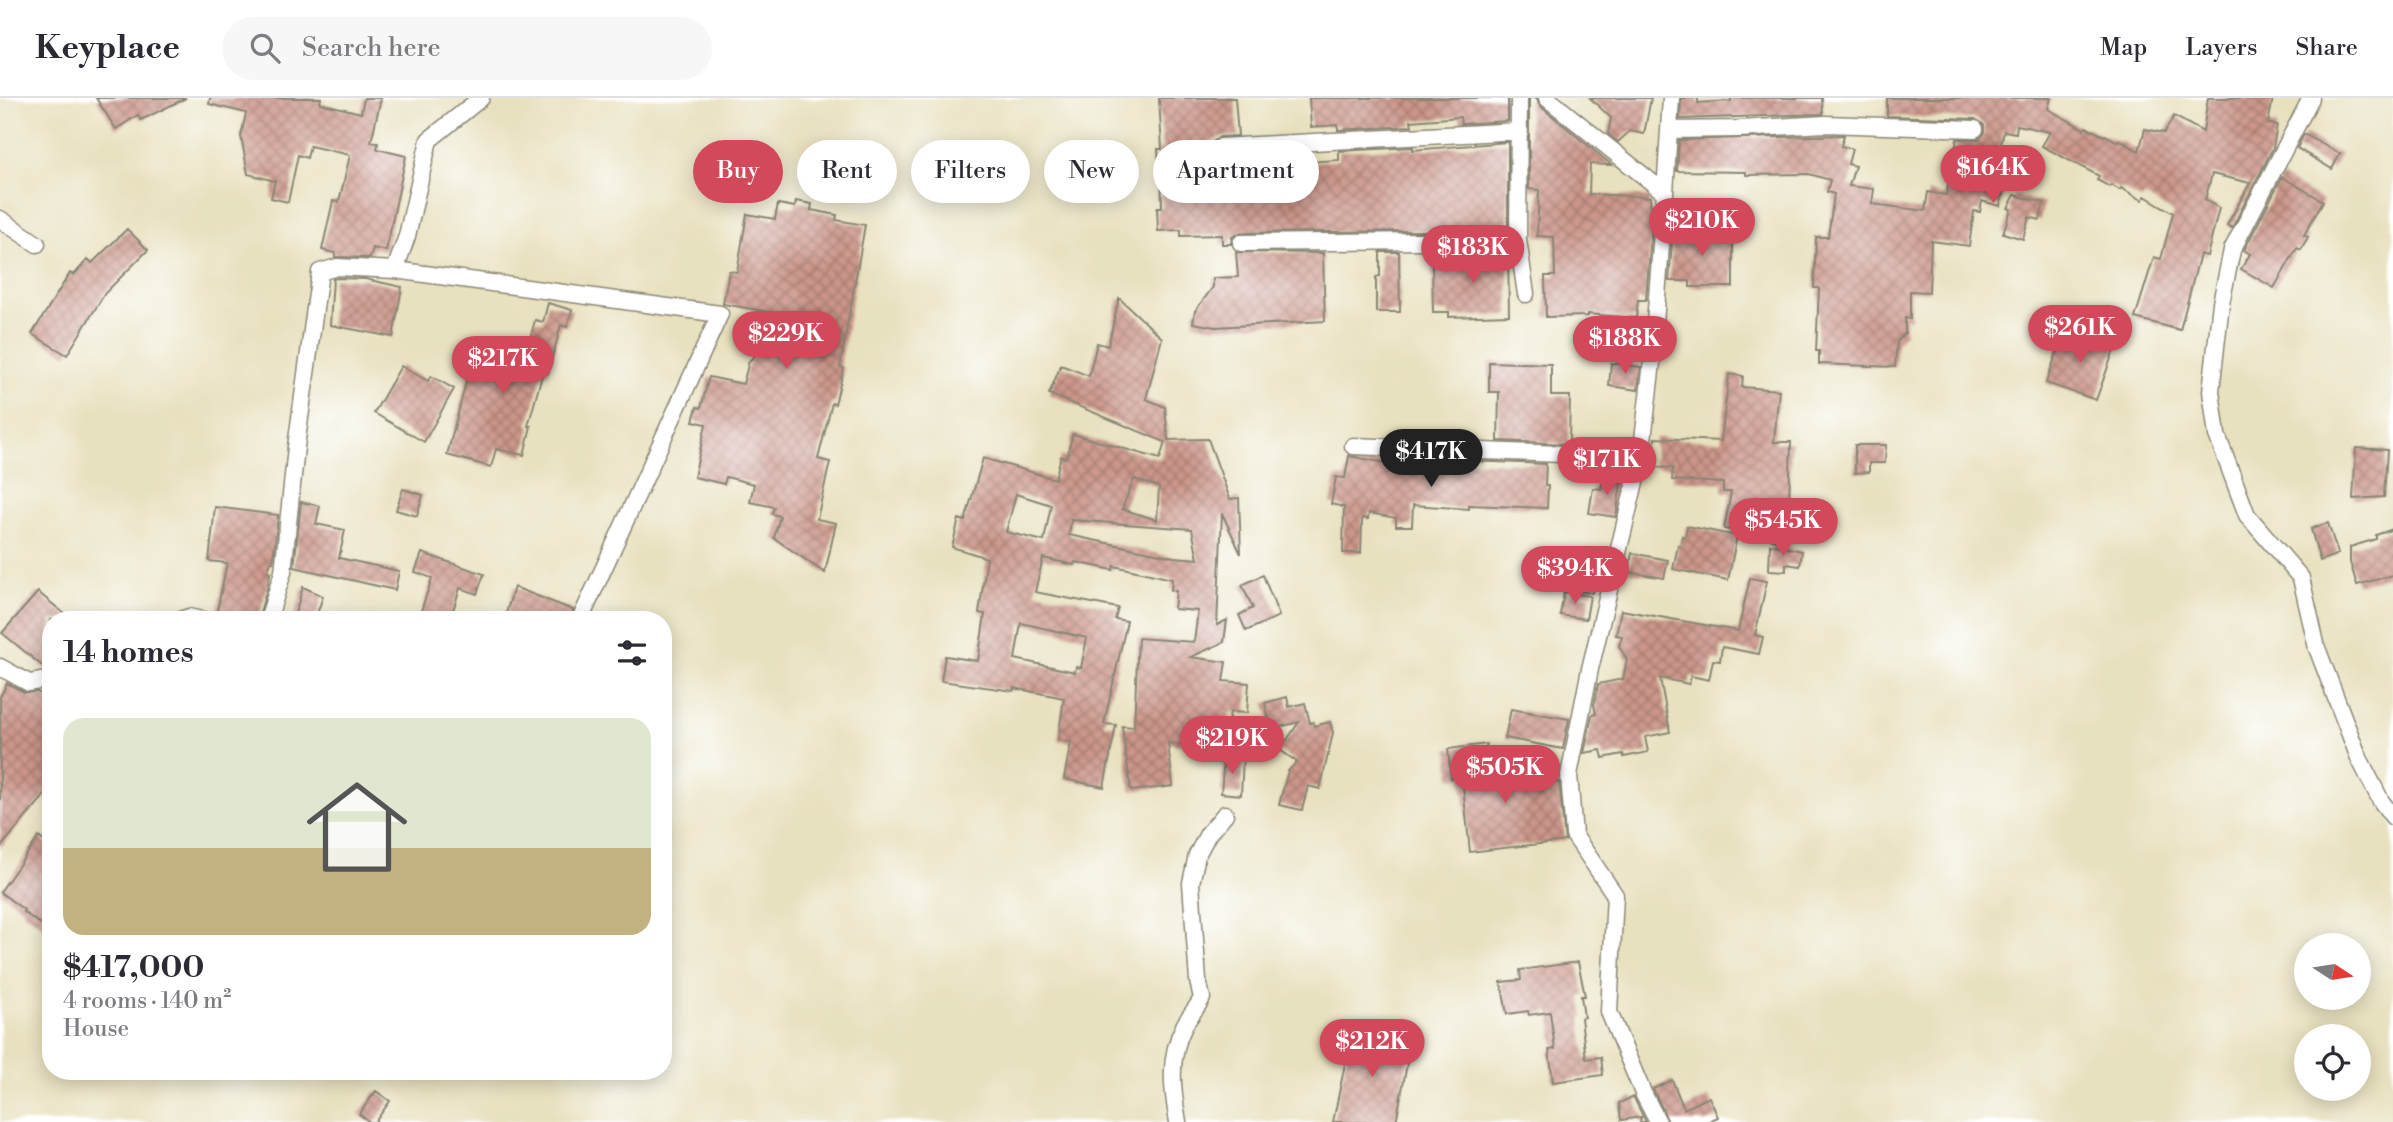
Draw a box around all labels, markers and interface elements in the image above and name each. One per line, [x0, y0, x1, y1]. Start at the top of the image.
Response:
search box [222, 17, 712, 80]
text: Keyplace [35, 28, 180, 69]
icon: search [246, 29, 284, 67]
text: Search here [302, 32, 441, 64]
text: Map [2100, 33, 2147, 63]
text: Layers [2185, 33, 2257, 63]
text: Share [2295, 33, 2358, 63]
chip: Buy [693, 140, 783, 203]
chip: Rent [797, 140, 897, 203]
chip: Filters [911, 140, 1030, 203]
chip: New [1044, 140, 1139, 203]
chip: Apartment [1153, 140, 1319, 203]
pin: $164K [1944, 146, 2042, 205]
text: $164K [1957, 154, 2029, 182]
pin: $210K [1653, 198, 1751, 258]
text: $210K [1665, 207, 1739, 235]
pin: $183K [1424, 226, 1522, 285]
text: $183K [1437, 234, 1509, 262]
pin: $261K [2031, 306, 2129, 365]
pin: $229K [737, 312, 835, 371]
text: $261K [2044, 314, 2116, 342]
pin: $188K [1576, 316, 1674, 376]
text: $229K [748, 320, 824, 348]
text: $188K [1589, 325, 1661, 353]
pin: $217K [454, 336, 552, 396]
text: $217K [468, 345, 538, 373]
pin: $417K [1382, 430, 1480, 489]
text: $417K [1396, 438, 1466, 466]
pin: $171K [1558, 438, 1656, 497]
text: $171K [1573, 446, 1641, 474]
pin: $545K [1734, 498, 1832, 558]
text: $545K [1745, 507, 1821, 535]
pin: $394K [1526, 546, 1624, 606]
text: $394K [1537, 555, 1613, 583]
text: 14 homes [63, 634, 194, 672]
icon: filters [613, 634, 651, 672]
pin: $219K [1183, 716, 1281, 776]
text: $219K [1196, 725, 1268, 753]
pin: $505K [1456, 746, 1554, 805]
text: $505K [1466, 754, 1544, 782]
icon: home [294, 764, 420, 890]
north arrow [2294, 933, 2371, 1010]
map controls [2294, 933, 2371, 1101]
text: $417,000 [63, 949, 204, 987]
text: 4 rooms · 140 m² [63, 987, 231, 1015]
text: House [63, 1015, 129, 1043]
pin: $212K [1323, 1020, 1421, 1079]
button: locate [2294, 1024, 2371, 1101]
text: $212K [1336, 1028, 1408, 1056]

